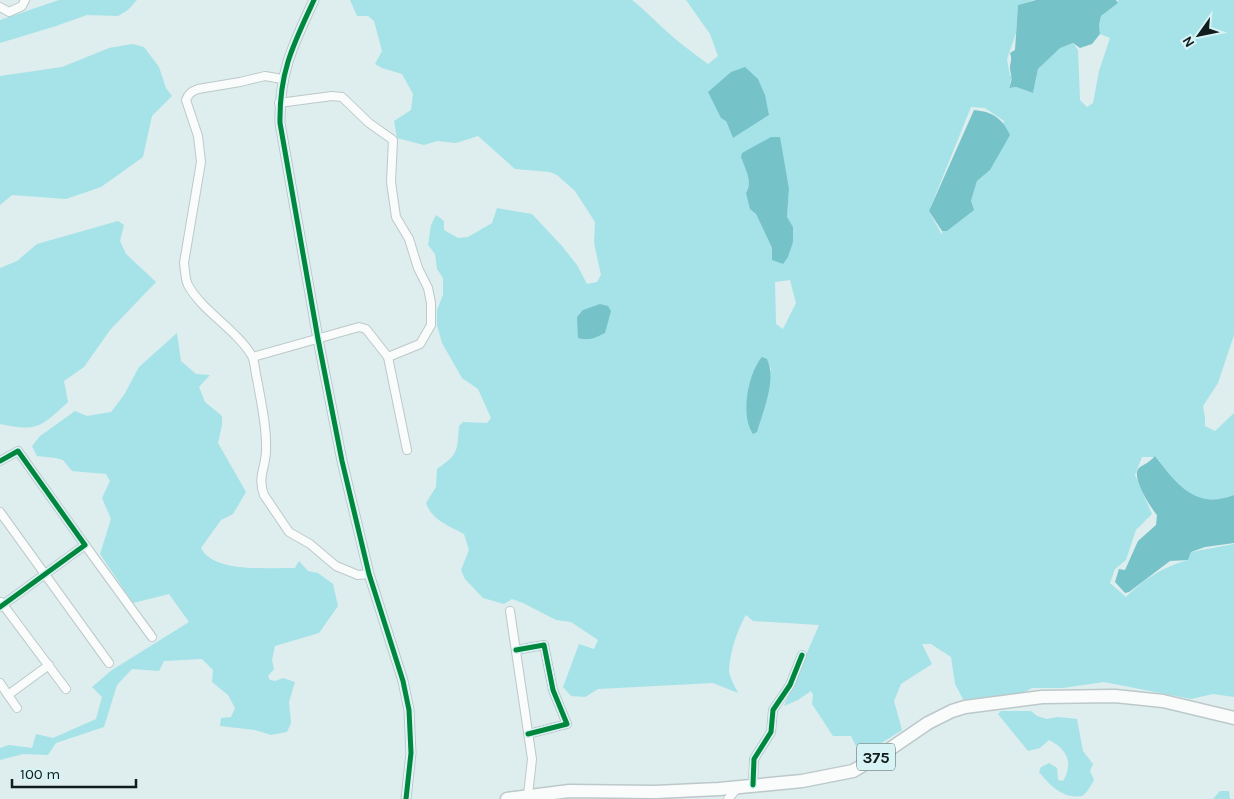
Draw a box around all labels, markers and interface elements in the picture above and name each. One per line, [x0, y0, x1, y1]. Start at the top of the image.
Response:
north arrow [1174, 10, 1224, 60]
text: N [1179, 33, 1198, 51]
road number: 375 [857, 744, 895, 770]
scale bar [12, 756, 136, 788]
text: 100 m [20, 765, 60, 783]

